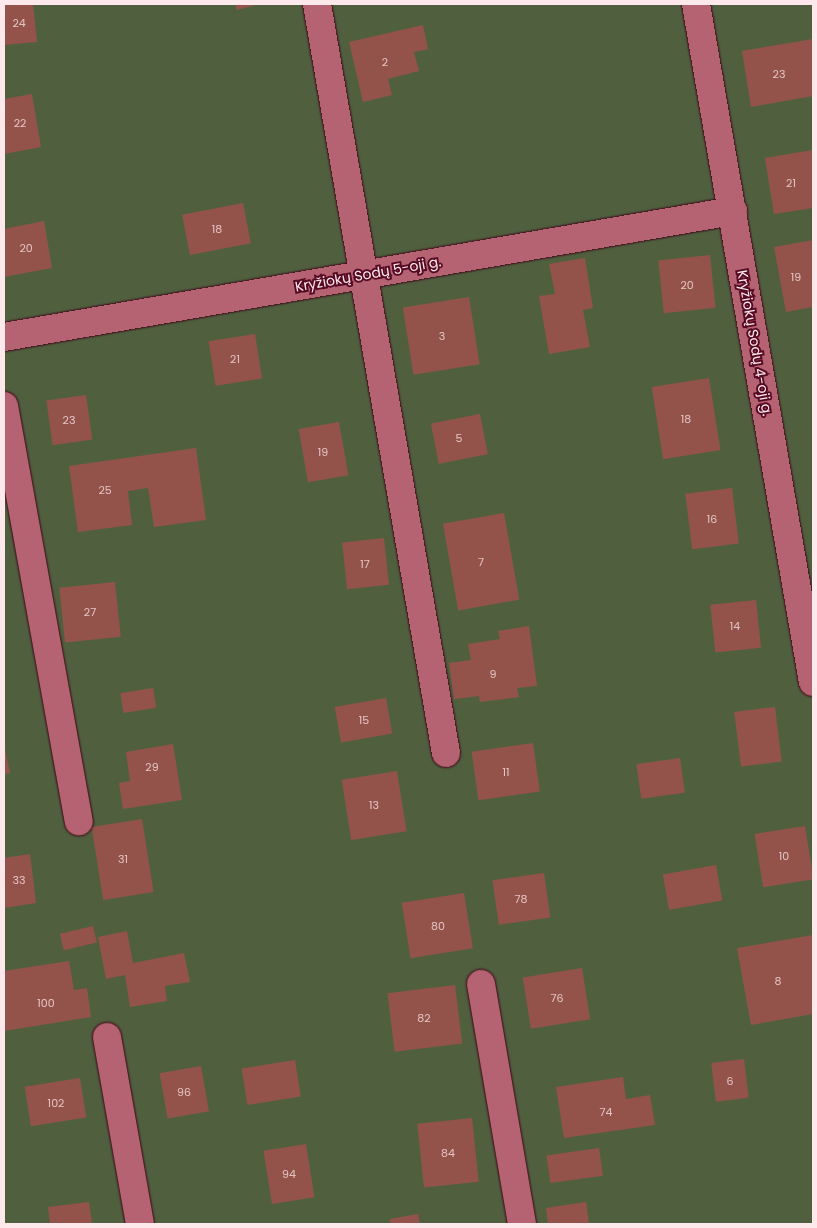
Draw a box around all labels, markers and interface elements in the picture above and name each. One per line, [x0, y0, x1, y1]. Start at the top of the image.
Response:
house number: 24 [12, 16, 26, 30]
house number: 2 [382, 55, 388, 69]
house number: 23 [773, 67, 785, 81]
house number: 22 [14, 116, 26, 130]
house number: 21 [786, 176, 796, 190]
house number: 18 [212, 222, 222, 236]
house number: 20 [19, 241, 33, 255]
street label: Kryžiokų Sodų 5-oji g. [294, 253, 442, 295]
street label: Kryžiokų Sodų 4-oji g. [734, 269, 776, 417]
house number: 19 [791, 270, 801, 284]
house number: 20 [680, 278, 694, 292]
house number: 3 [439, 329, 445, 343]
house number: 21 [230, 352, 240, 366]
house number: 18 [681, 412, 691, 426]
house number: 23 [63, 413, 75, 427]
house number: 5 [456, 431, 462, 445]
house number: 19 [318, 445, 328, 459]
house number: 25 [98, 483, 112, 497]
house number: 16 [707, 512, 717, 526]
house number: 7 [478, 555, 484, 569]
house number: 17 [360, 557, 370, 571]
house number: 27 [84, 605, 96, 619]
house number: 14 [730, 619, 740, 633]
house number: 9 [490, 667, 496, 681]
house number: 15 [359, 713, 369, 727]
house number: 29 [145, 760, 159, 774]
house number: 11 [502, 765, 510, 779]
house number: 13 [369, 798, 379, 812]
house number: 10 [779, 849, 789, 863]
house number: 31 [118, 852, 128, 866]
house number: 33 [13, 873, 25, 887]
house number: 78 [515, 892, 527, 906]
house number: 80 [431, 919, 445, 933]
house number: 8 [775, 974, 781, 988]
house number: 76 [551, 991, 563, 1005]
house number: 100 [37, 996, 55, 1010]
house number: 82 [417, 1011, 431, 1025]
house number: 6 [727, 1074, 733, 1088]
house number: 96 [177, 1085, 191, 1099]
house number: 102 [48, 1096, 64, 1110]
house number: 74 [600, 1105, 612, 1119]
house number: 84 [441, 1146, 455, 1160]
house number: 94 [282, 1167, 296, 1181]

